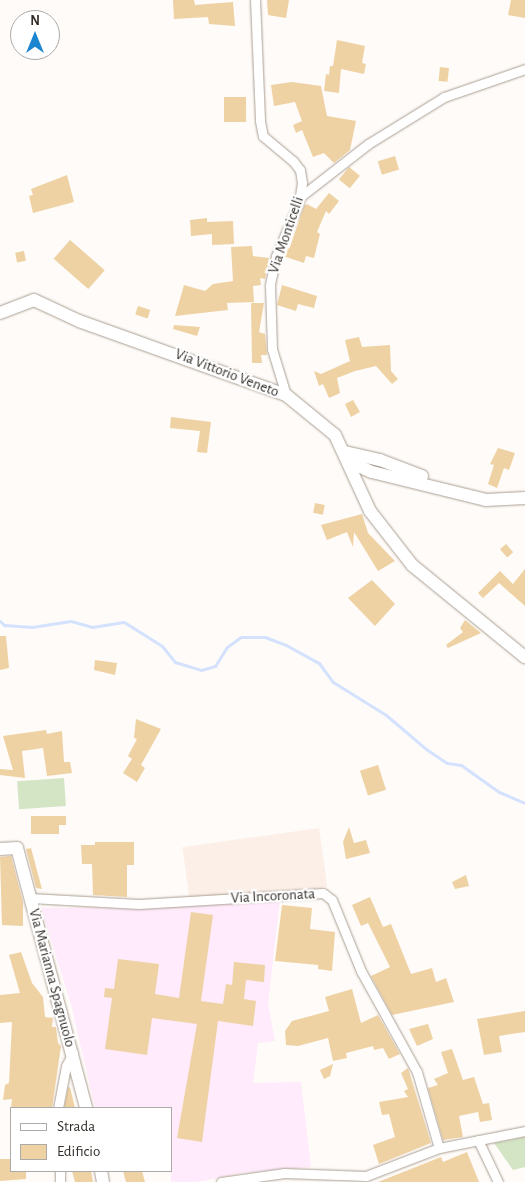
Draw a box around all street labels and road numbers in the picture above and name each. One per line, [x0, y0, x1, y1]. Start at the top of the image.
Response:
street label: Via Monticelli [264, 194, 308, 276]
street label: Via Vittorio Veneto [173, 345, 281, 401]
street label: Via Incoronata [230, 885, 316, 907]
street label: Via Marianna Spagnuolo [25, 907, 79, 1049]

